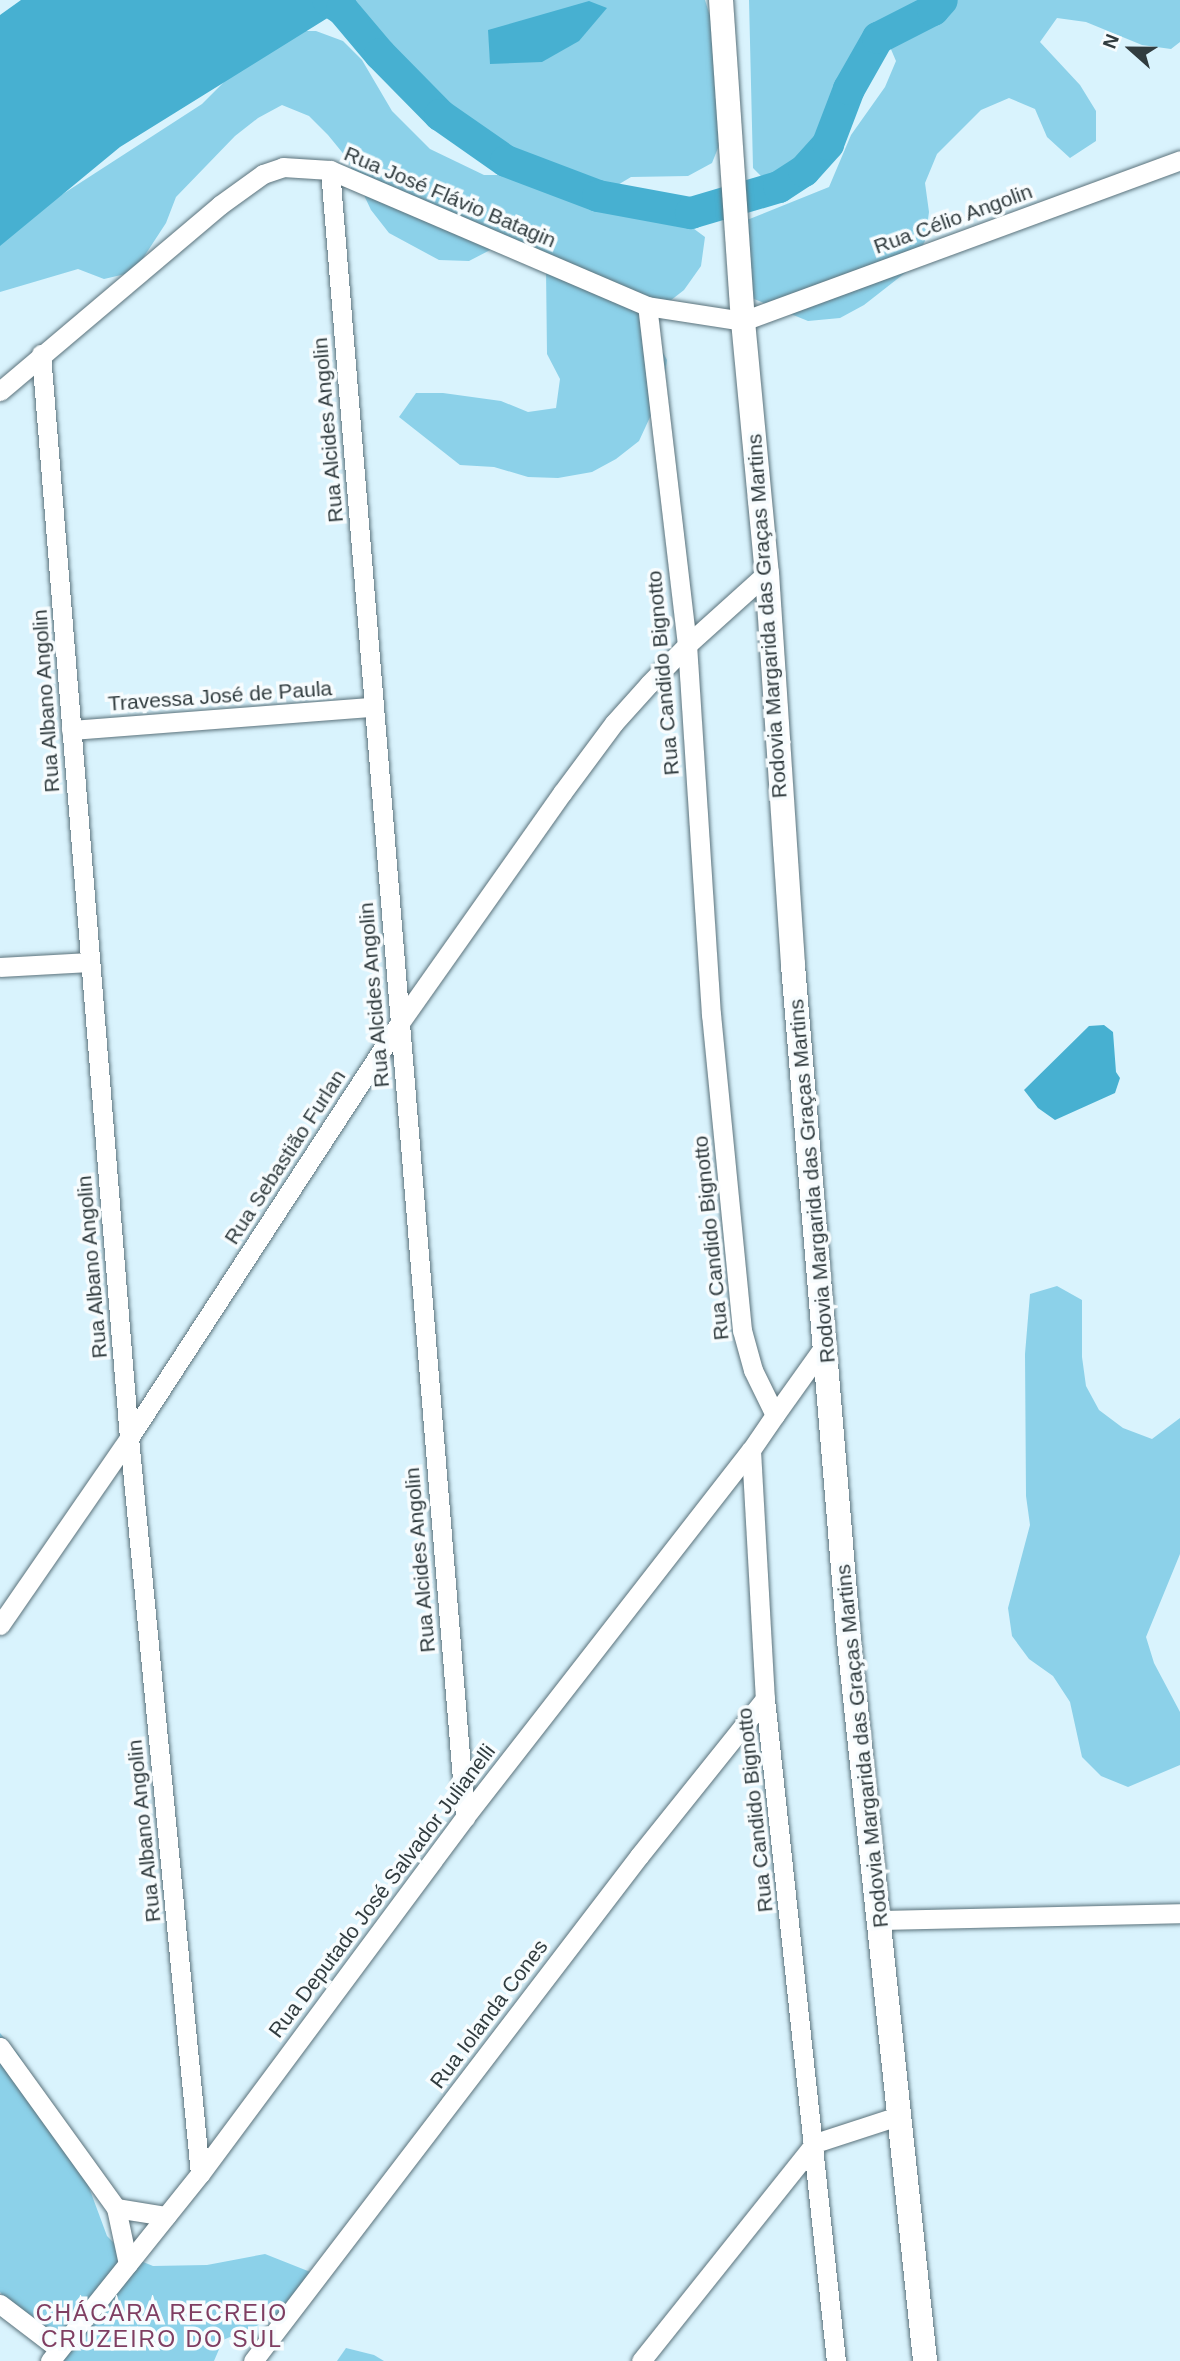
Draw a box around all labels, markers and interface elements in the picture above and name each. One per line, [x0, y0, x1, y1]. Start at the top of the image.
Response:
north arrow [1096, 14, 1166, 84]
text: N [1099, 31, 1123, 51]
street label: Rua José Flávio Batagin [340, 141, 560, 253]
street label: Rua Célio Angolin [870, 178, 1036, 260]
street label: Rua Alcides Angolin [307, 335, 349, 525]
street label: Rodovia Margarida das Graças Martins [742, 433, 792, 799]
street label: Rua Candido Bignotto [641, 570, 685, 776]
street label: Rua Albano Angolin [27, 608, 65, 794]
street label: Travessa José de Paula [107, 676, 333, 716]
street label: Rua Alcides Angolin [353, 900, 395, 1090]
street label: Rodovia Margarida das Graças Martins [784, 998, 840, 1364]
street label: Rua Sebastião Furlan [219, 1065, 351, 1249]
street label: Rua Candido Bignotto [688, 1135, 734, 1341]
street label: Rua Albano Angolin [71, 1173, 113, 1361]
street label: Rua Alcides Angolin [399, 1465, 441, 1655]
street label: Rodovia Margarida das Graças Martins [830, 1563, 894, 1929]
street label: Rua Candido Bignotto [732, 1707, 778, 1913]
street label: Rua Albano Angolin [122, 1737, 166, 1925]
street label: Rua Deputado José Salvador Julianelli [263, 1739, 501, 2043]
street label: Rua Iolanda Cones [425, 1935, 553, 2093]
district label: CHÁCARA RECREIO CRUZEIRO DO SUL [37, 2299, 287, 2353]

